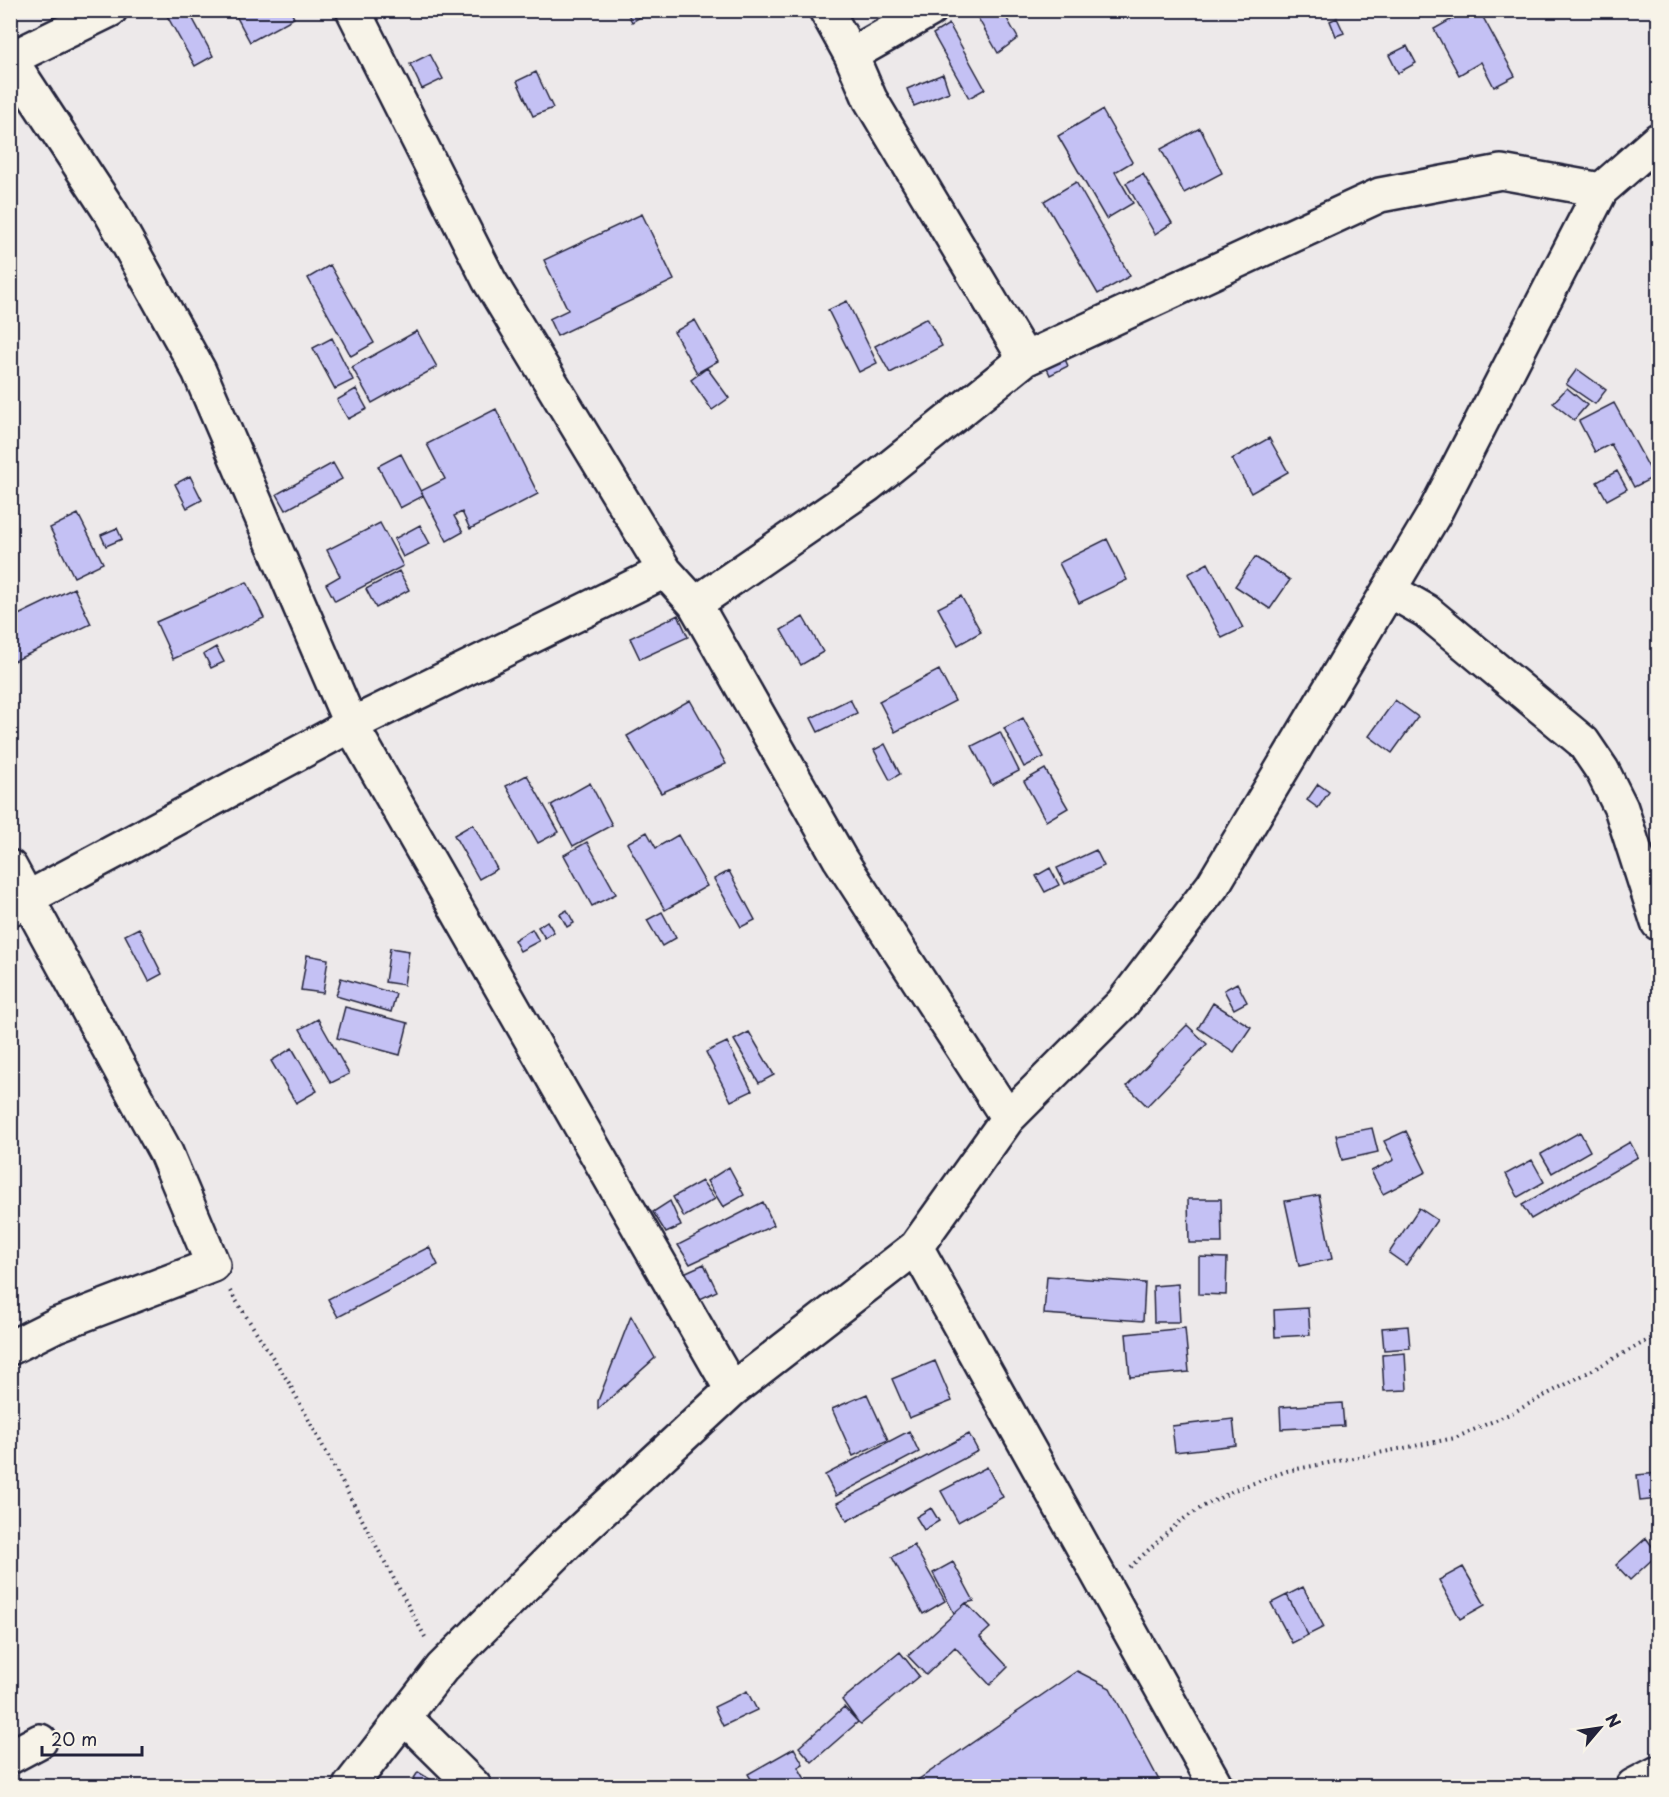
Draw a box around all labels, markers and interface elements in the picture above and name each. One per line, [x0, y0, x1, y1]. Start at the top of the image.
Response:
north arrow [1570, 1698, 1630, 1758]
text: N [1600, 1709, 1628, 1732]
scale bar [42, 1719, 142, 1757]
text: 20 m [51, 1725, 97, 1752]

